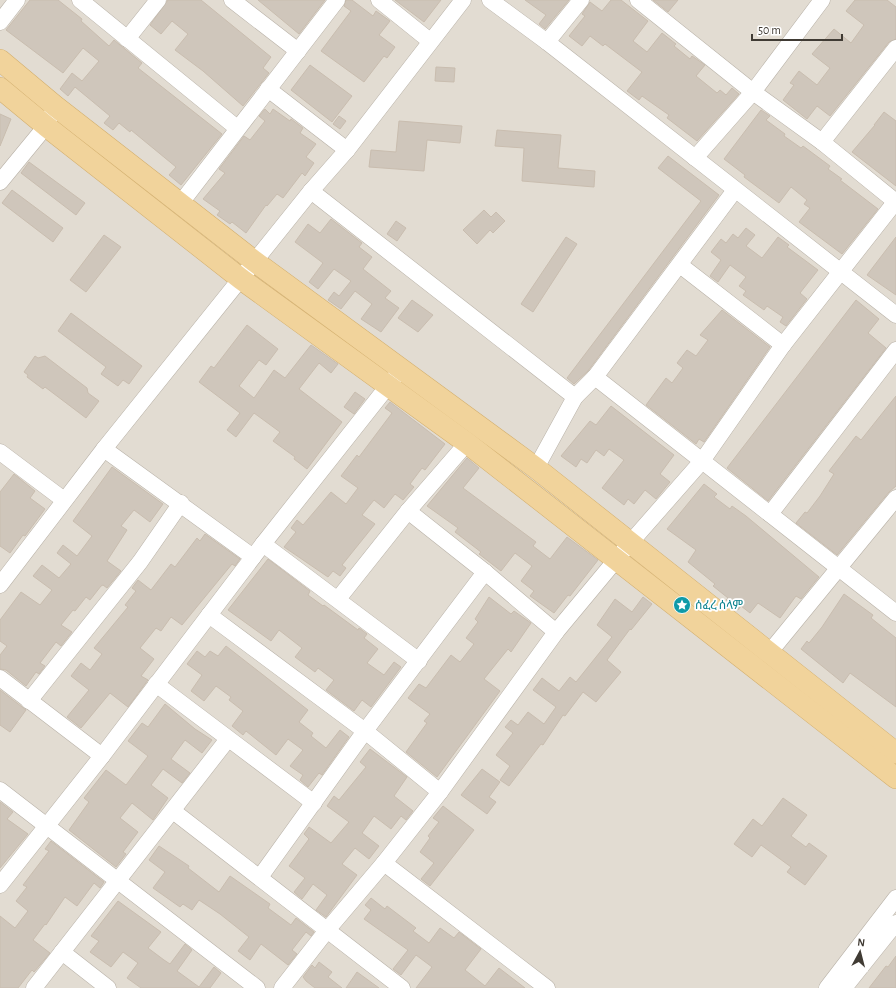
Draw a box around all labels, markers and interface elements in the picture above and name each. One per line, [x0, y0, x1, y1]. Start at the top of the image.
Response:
scale bar [752, 16, 842, 42]
text: 50 m [758, 24, 781, 36]
place icon: ሰፈረ ሰላም [672, 595, 692, 615]
place label: ሰፈረ ሰላም [695, 599, 743, 611]
north arrow [840, 932, 880, 972]
text: N [857, 937, 866, 948]

